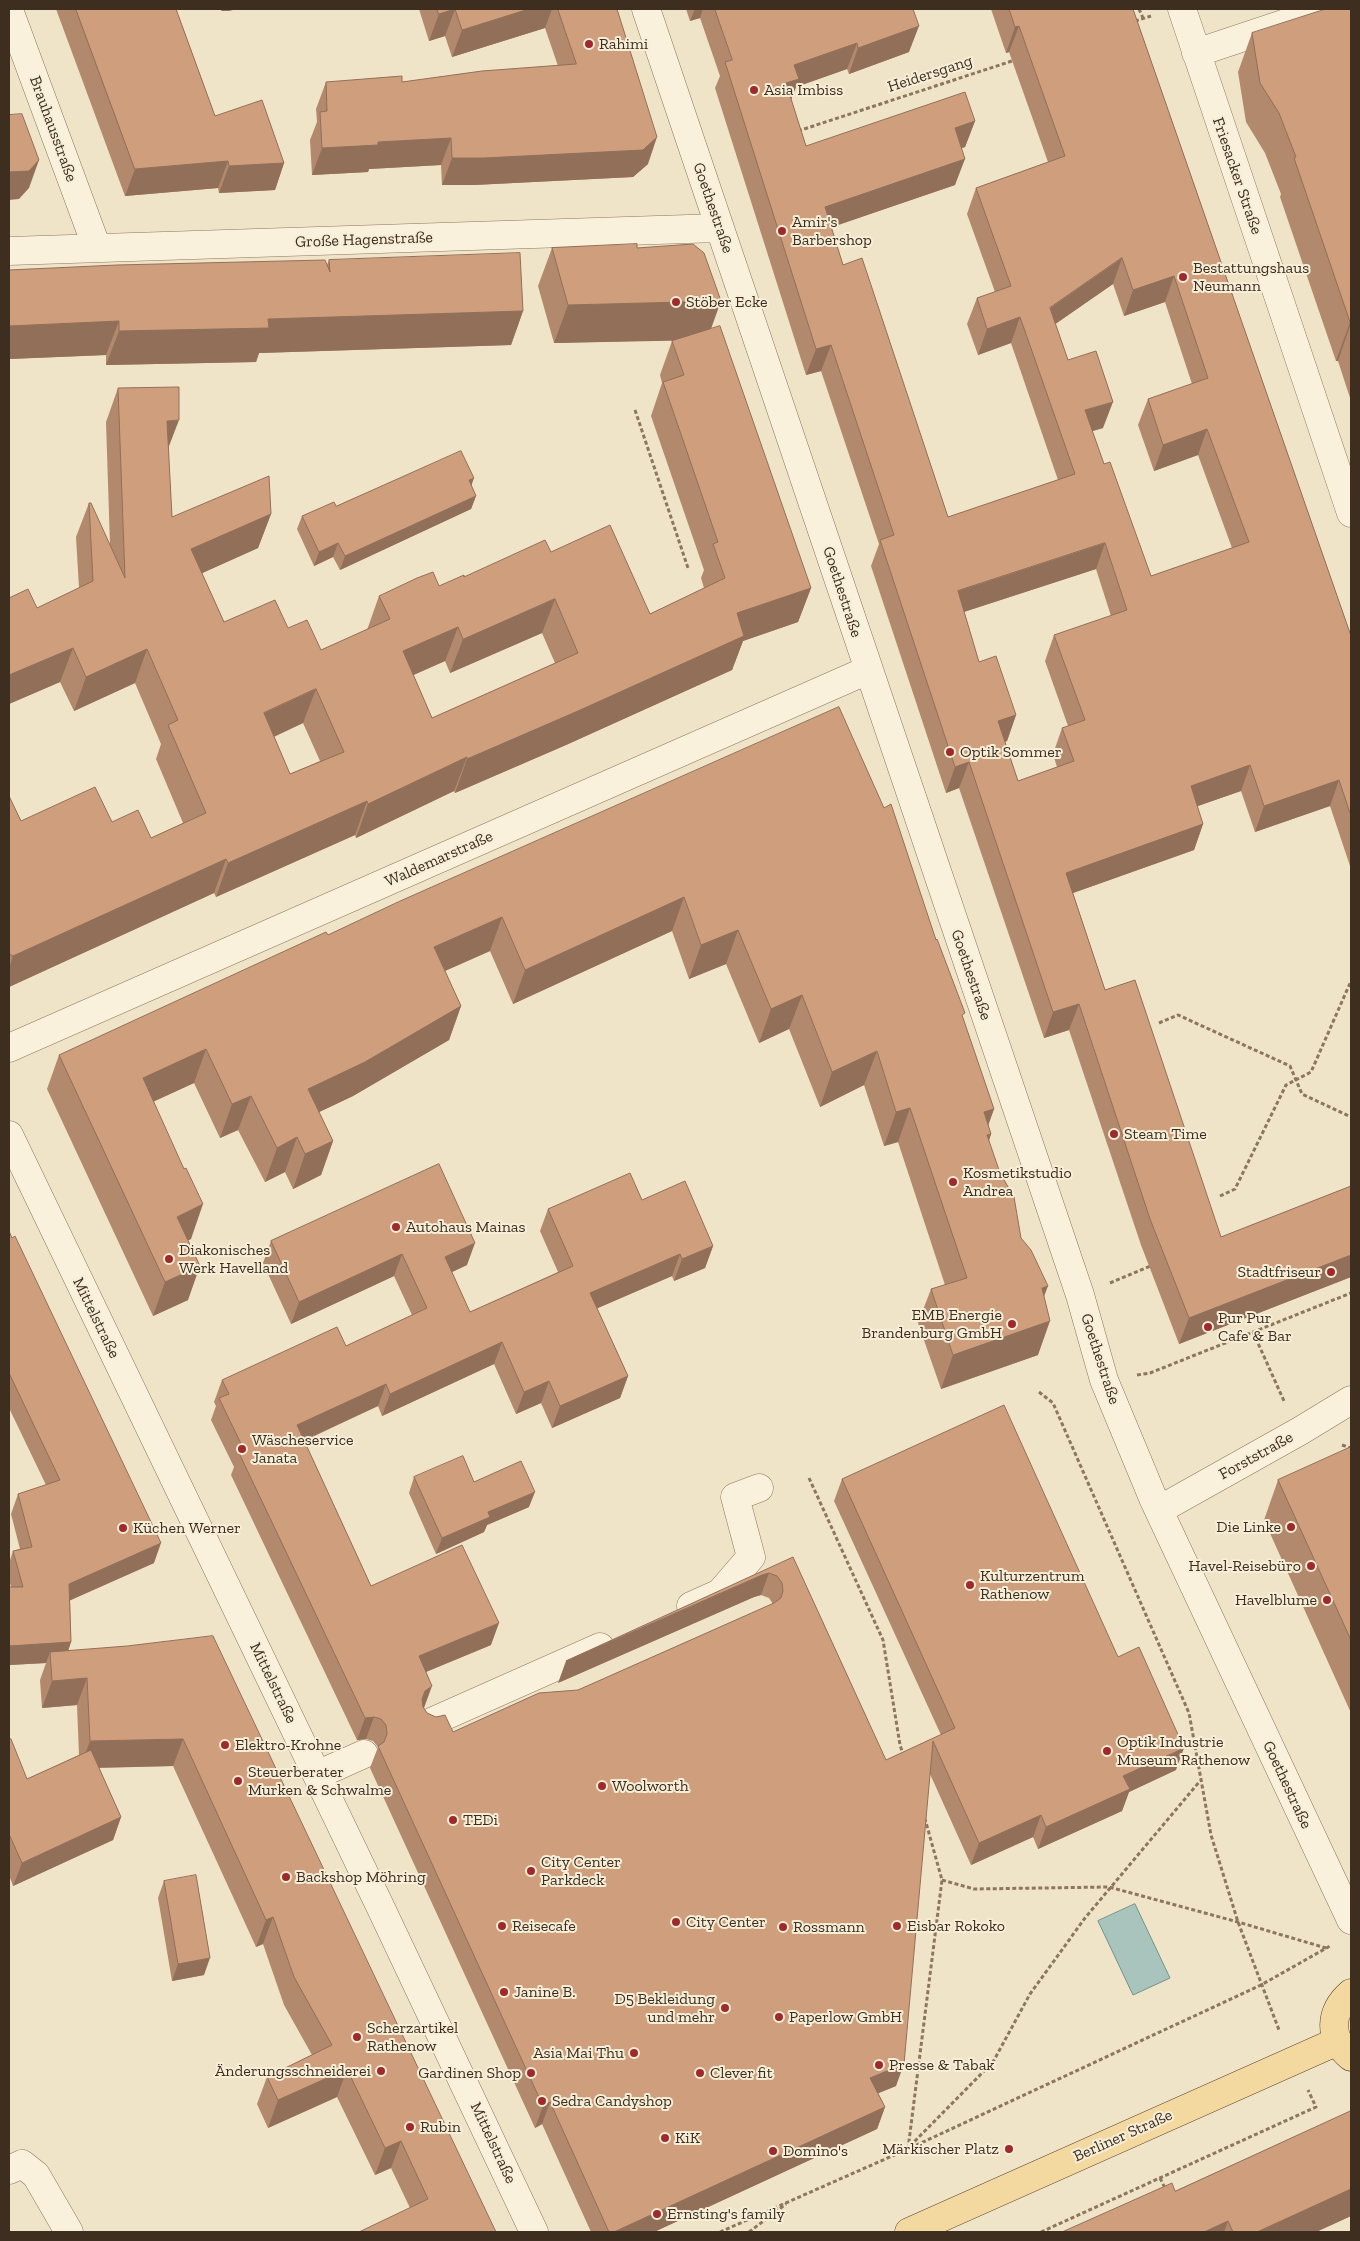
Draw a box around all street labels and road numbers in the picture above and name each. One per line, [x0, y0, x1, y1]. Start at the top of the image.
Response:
street label: Heidersgang [885, 51, 975, 97]
street label: Brauhausstraße [25, 74, 81, 184]
street label: Friesacker Straße [1208, 115, 1266, 237]
street label: Goethestraße [689, 160, 737, 256]
street label: Große Hagenstraße [295, 228, 433, 252]
street label: Goethestraße [818, 544, 866, 640]
street label: Waldemarstraße [382, 827, 496, 891]
street label: Goethestraße [947, 927, 995, 1023]
street label: Mittelstraße [68, 1274, 124, 1362]
street label: Goethestraße [1076, 1311, 1124, 1407]
street label: Forststraße [1216, 1428, 1296, 1484]
street label: Mittelstraße [245, 1639, 301, 1727]
street label: Goethestraße [1258, 1738, 1316, 1832]
street label: Mittelstraße [466, 2099, 520, 2187]
street label: Berliner Straße [1070, 2106, 1176, 2166]

